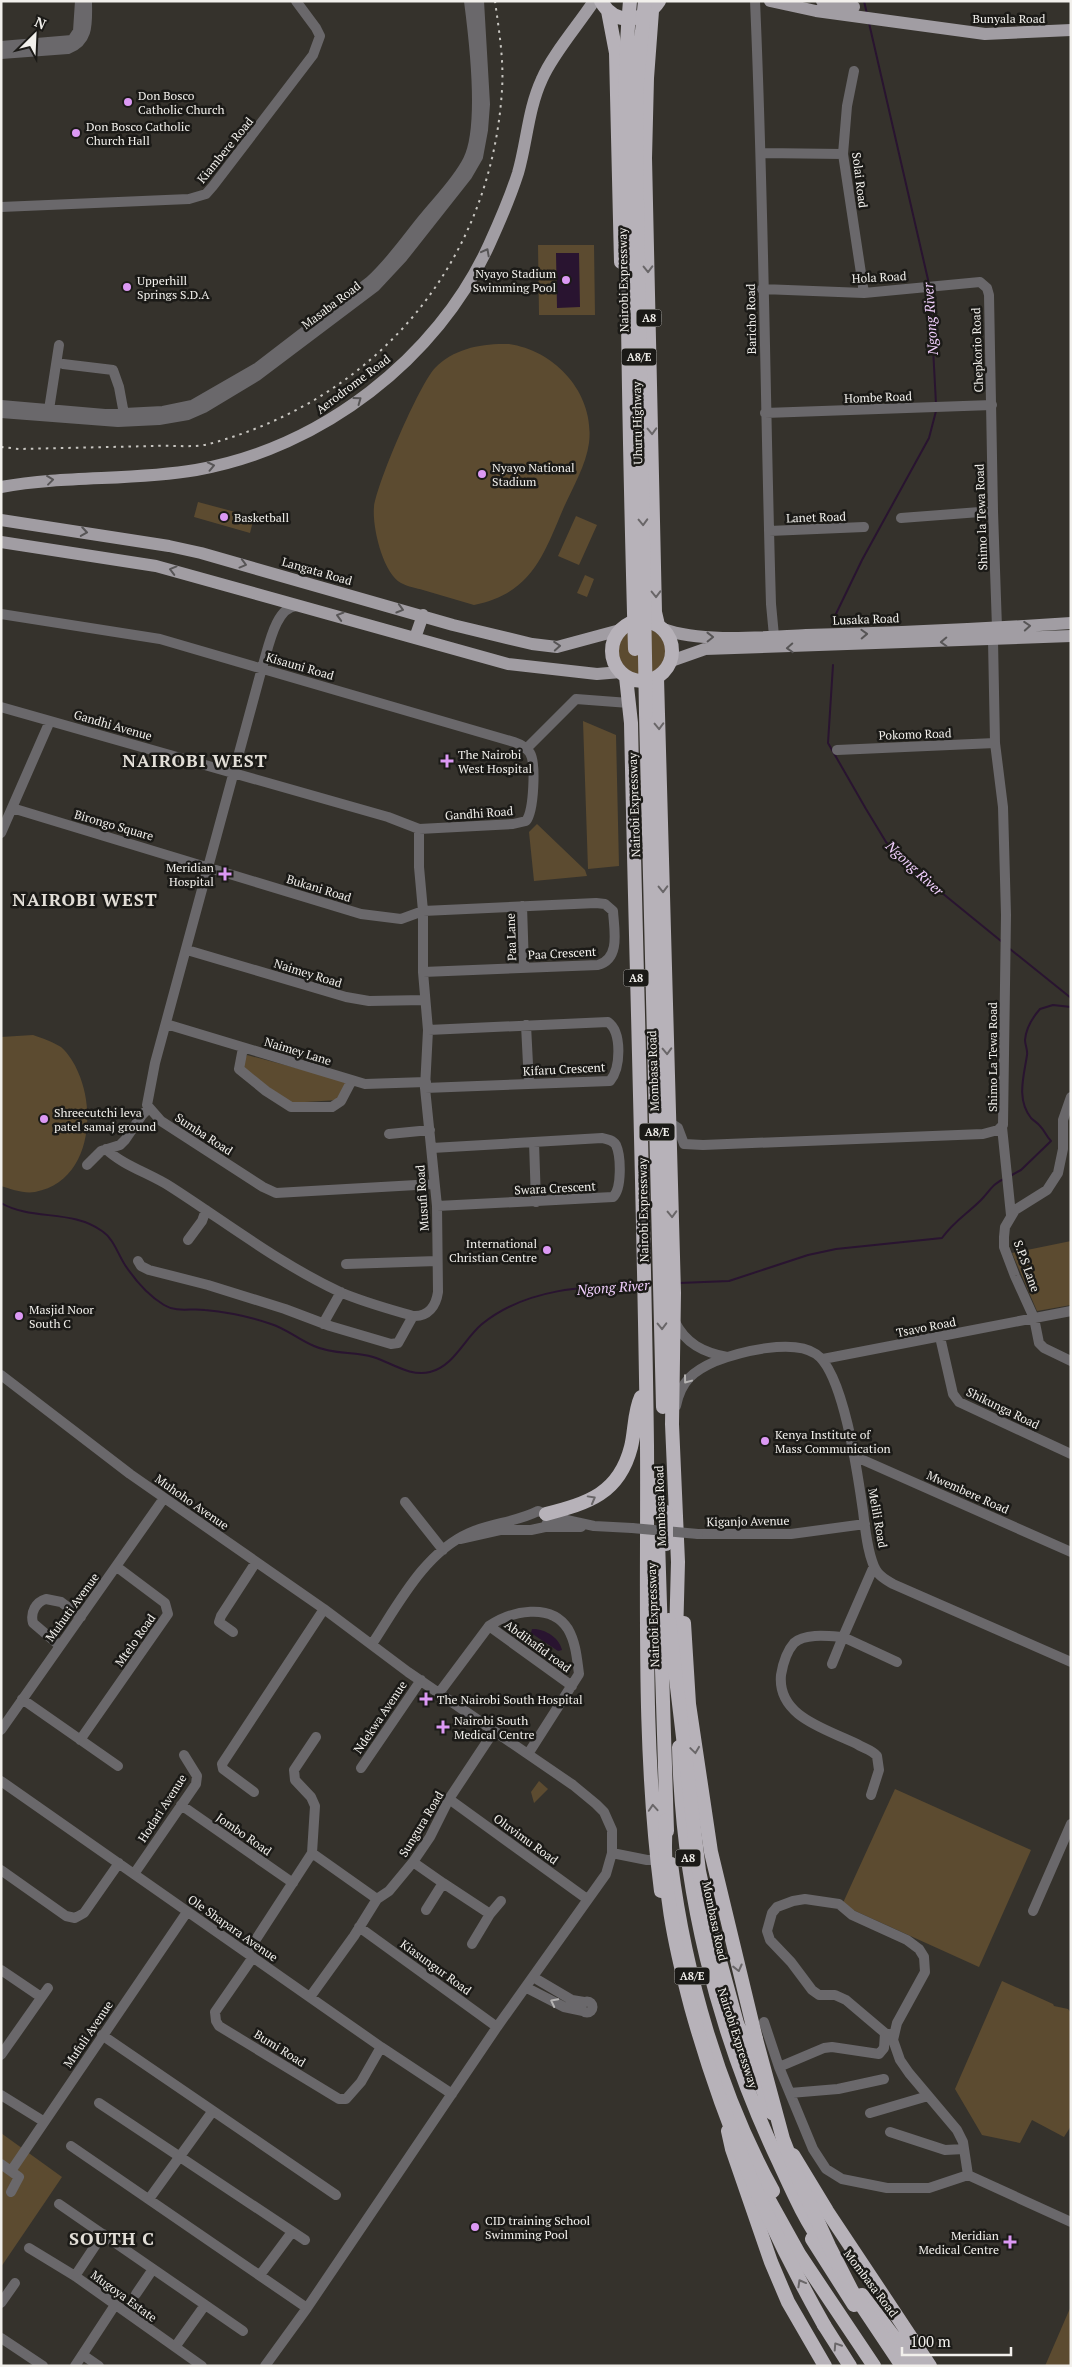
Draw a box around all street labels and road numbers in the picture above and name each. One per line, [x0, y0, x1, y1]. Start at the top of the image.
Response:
street label: Bunyala Road [973, 11, 1046, 26]
street label: Kiambere Road [194, 114, 256, 186]
street label: Solai Road [849, 151, 871, 209]
street label: Nairobi Expressway [615, 227, 631, 332]
street label: Hola Road [851, 268, 907, 286]
street label: Masaba Road [299, 278, 364, 332]
street label: Baricho Road [743, 283, 759, 354]
street label: Chepkorio Road [968, 307, 986, 393]
road number: A8 [636, 310, 662, 326]
road number: A8/E [622, 348, 656, 366]
street label: Aerodrome Road [313, 351, 393, 417]
street label: Uhuru Highway [629, 380, 645, 465]
street label: Hombe Road [844, 388, 913, 406]
street label: Shimo la Tewa Road [972, 463, 990, 571]
street label: Lanet Road [786, 508, 847, 526]
street label: Langata Road [280, 554, 354, 588]
street label: Lusaka Road [832, 610, 900, 628]
street label: Kisauni Road [264, 649, 336, 683]
street label: Gandhi Avenue [72, 707, 154, 743]
street label: Pokomo Road [878, 725, 952, 743]
street label: Nairobi Expressway [625, 752, 643, 858]
street label: Gandhi Road [444, 803, 514, 823]
street label: Birongo Square [73, 807, 155, 843]
street label: Bukani Road [285, 871, 354, 905]
street label: Paa Lane [503, 913, 519, 961]
street label: Paa Crescent [527, 944, 597, 962]
street label: Naimey Road [272, 956, 344, 991]
road number: A8 [624, 970, 648, 986]
street label: Shimo La Tewa Road [985, 1002, 1000, 1112]
street label: Mombasa Road [644, 1030, 662, 1112]
street label: Naimey Lane [263, 1034, 333, 1068]
street label: Kifaru Crescent [522, 1059, 606, 1079]
street label: Sumba Road [172, 1110, 236, 1158]
road number: A8/E [640, 1124, 674, 1140]
street label: Nairobi Expressway [635, 1157, 651, 1262]
street label: Musufi Road [412, 1164, 432, 1232]
street label: Swara Crescent [514, 1178, 597, 1198]
street label: S.P.S Lane [1011, 1238, 1043, 1294]
street label: Tsavo Road [895, 1314, 957, 1340]
street label: Shikunga Road [964, 1384, 1042, 1432]
street label: Mombasa Road [651, 1465, 669, 1547]
street label: Mwembere Road [925, 1467, 1012, 1517]
street label: Muhoho Avenue [152, 1471, 232, 1533]
street label: Melili Road [865, 1487, 891, 1549]
street label: Kiganjo Avenue [706, 1513, 790, 1529]
street label: Nairobi Expressway [644, 1562, 662, 1668]
street label: Muhuti Avenue [42, 1570, 102, 1644]
street label: Mtelo Road [111, 1611, 159, 1669]
street label: Abdihafid road [502, 1617, 575, 1675]
street label: Ndekwa Avenue [350, 1678, 410, 1756]
street label: Hodari Avenue [134, 1771, 190, 1845]
street label: Sungura Road [396, 1788, 447, 1860]
street label: Jombo Road [214, 1810, 275, 1859]
street label: Oluvimu Road [491, 1811, 561, 1868]
road number: A8 [676, 1850, 700, 1866]
street label: Mombasa Road [699, 1880, 731, 1962]
street label: Ole Shapara Avenue [185, 1891, 281, 1965]
street label: Kiasungur Road [398, 1936, 475, 1998]
road number: A8/E [674, 1968, 710, 1984]
street label: Nairobi Expressway [715, 1986, 762, 2091]
street label: Mufuli Avenue [60, 1998, 116, 2070]
street label: Bumi Road [251, 2026, 309, 2070]
street label: Mombasa Road [841, 2246, 902, 2320]
street label: Mugoya Estate [88, 2267, 160, 2325]

